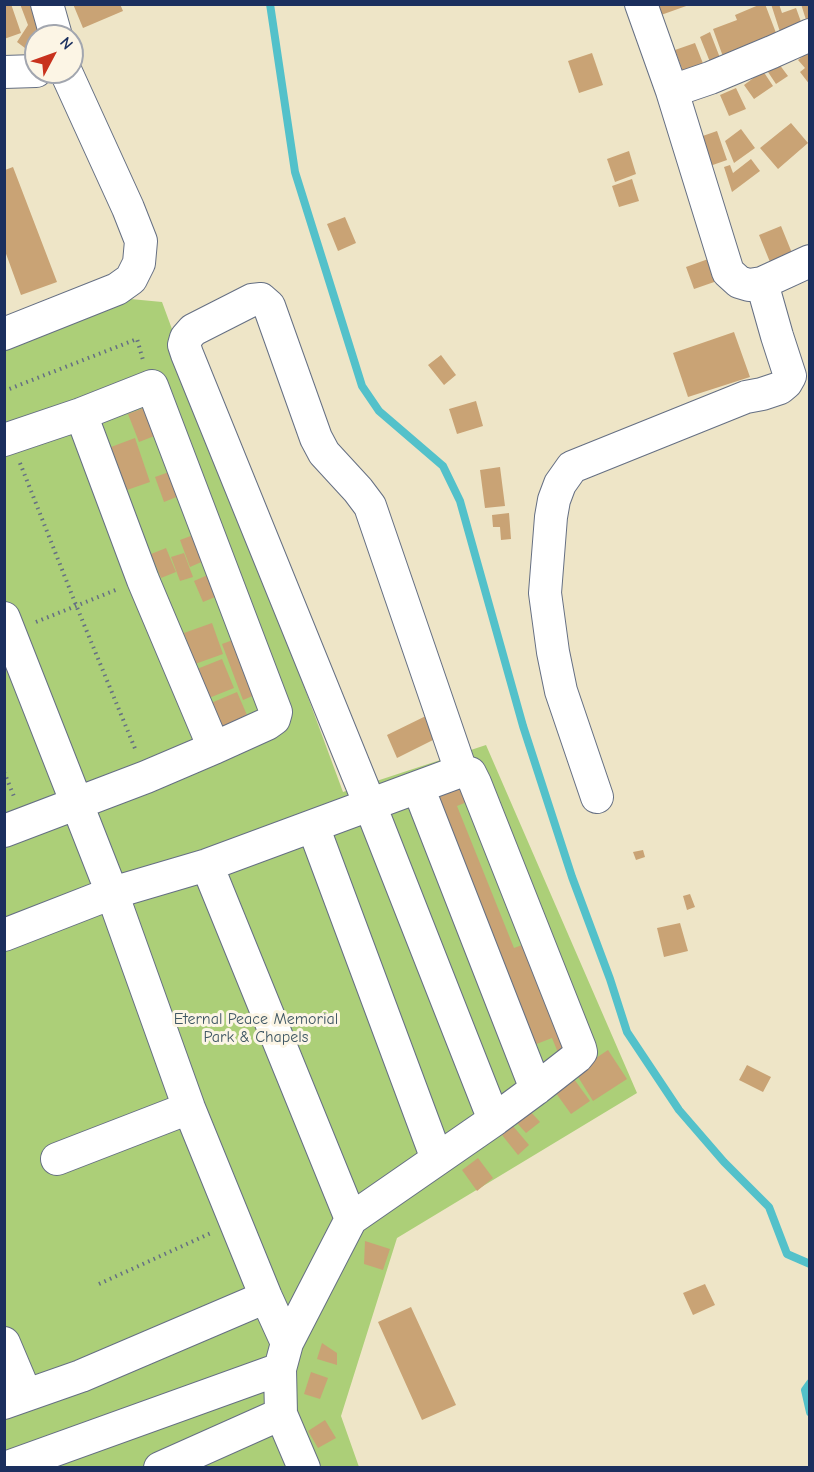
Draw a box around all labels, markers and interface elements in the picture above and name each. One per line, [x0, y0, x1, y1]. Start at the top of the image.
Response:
north arrow [24, 24, 84, 84]
text: N [56, 34, 76, 53]
park label: Eternal Peace Memorial Park & Chapels [174, 1009, 338, 1047]

